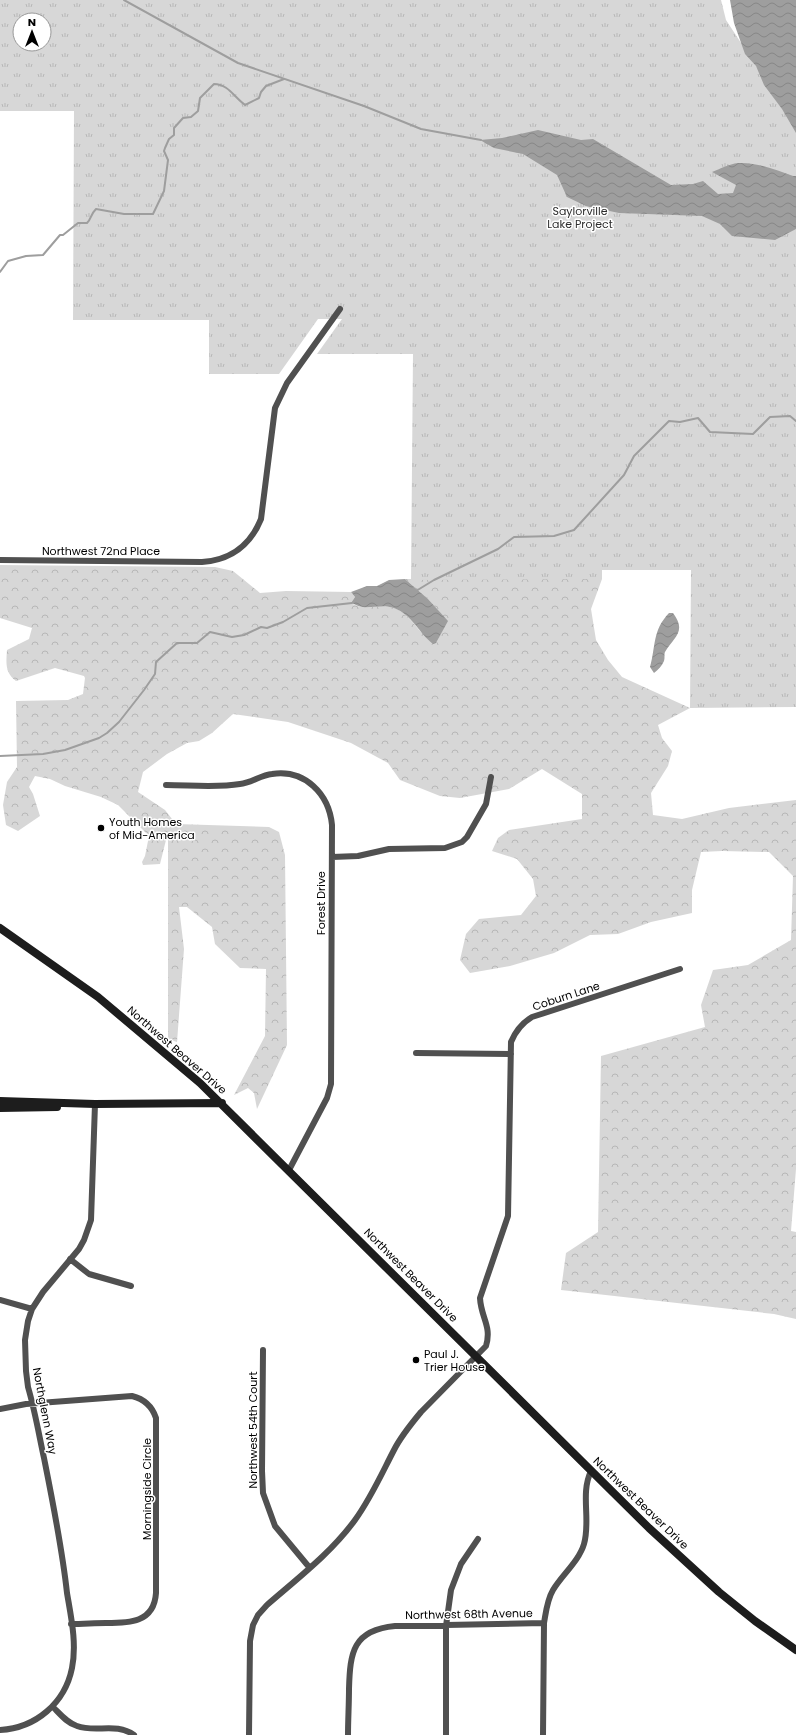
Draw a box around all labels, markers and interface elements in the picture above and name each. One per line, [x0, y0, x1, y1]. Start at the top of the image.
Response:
north arrow [12, 12, 52, 52]
text: N [28, 14, 36, 30]
park label: Saylorville Lake Project [547, 203, 613, 232]
street label: Northwest 72nd Place [42, 543, 160, 559]
place label: Youth Homes of Mid-America [109, 814, 195, 843]
marker: Youth Homes of Mid-America [96, 823, 106, 833]
street label: Forest Drive [313, 871, 329, 935]
street label: Coburn Lane [530, 978, 602, 1014]
street label: Northwest Beaver Drive [124, 1002, 230, 1098]
street label: Northwest Beaver Drive [360, 1224, 462, 1326]
place label: Paul J. Trier House [424, 1346, 485, 1375]
marker: Paul J. Trier House [411, 1355, 421, 1365]
street label: Northglenn Way [29, 1366, 61, 1457]
street label: Northwest 54th Court [245, 1372, 261, 1488]
street label: Morningside Circle [139, 1438, 155, 1540]
street label: Northwest Beaver Drive [590, 1453, 692, 1553]
street label: Northwest 68th Avenue [405, 1605, 533, 1623]

